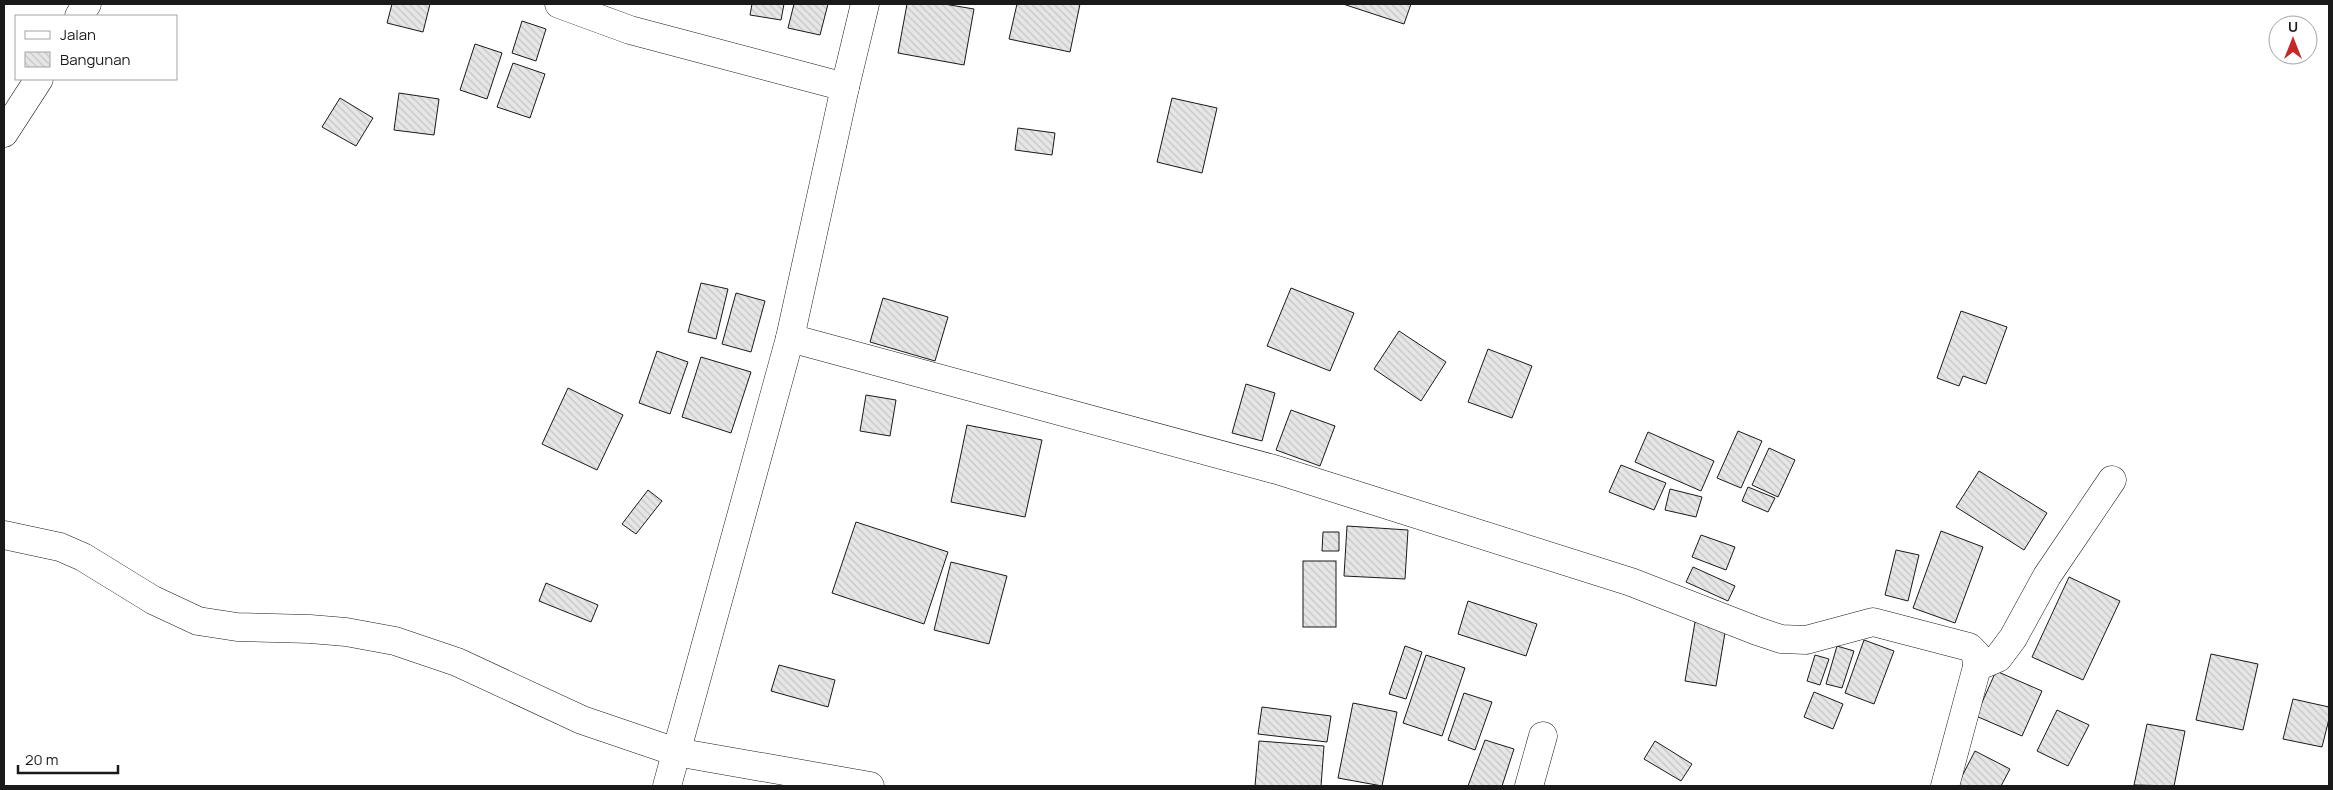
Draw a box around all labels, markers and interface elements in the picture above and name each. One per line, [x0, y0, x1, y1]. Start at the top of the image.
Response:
legend [15, 15, 178, 80]
north arrow [2268, 15, 2318, 65]
text: U [2288, 17, 2298, 36]
text: Jalan [60, 24, 96, 45]
text: Bangunan [60, 49, 130, 70]
scale bar [18, 742, 118, 774]
text: 20 m [25, 749, 58, 770]

